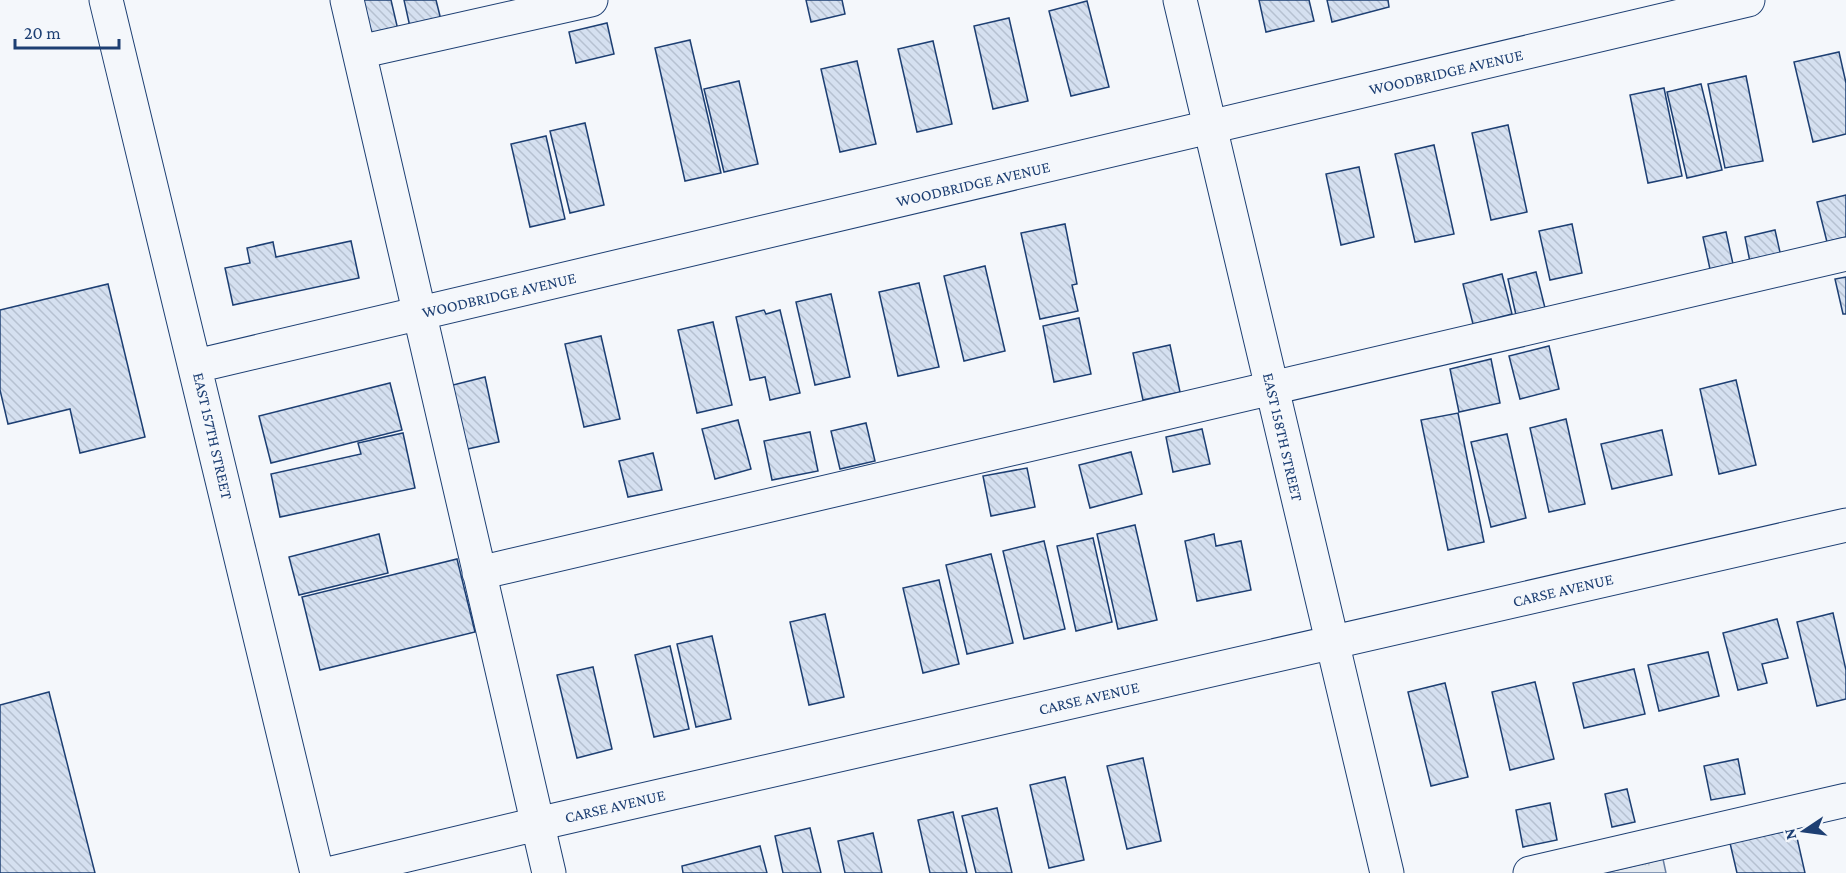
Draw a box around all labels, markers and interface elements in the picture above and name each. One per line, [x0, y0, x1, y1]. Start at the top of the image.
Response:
scale bar [15, 12, 118, 50]
text: 20 m [24, 23, 61, 43]
street label: WOODBRIDGE AVENUE [1367, 46, 1525, 98]
street label: WOODBRIDGE AVENUE [894, 158, 1052, 210]
street label: WOODBRIDGE AVENUE [420, 269, 578, 321]
street label: EAST 157TH STREET [190, 371, 236, 501]
street label: EAST 158TH STREET [1260, 371, 1306, 503]
street label: CARSE AVENUE [1511, 570, 1615, 610]
street label: CARSE AVENUE [1037, 678, 1141, 718]
street label: CARSE AVENUE [563, 786, 667, 826]
north arrow [1774, 801, 1834, 861]
text: N [1780, 827, 1799, 841]

